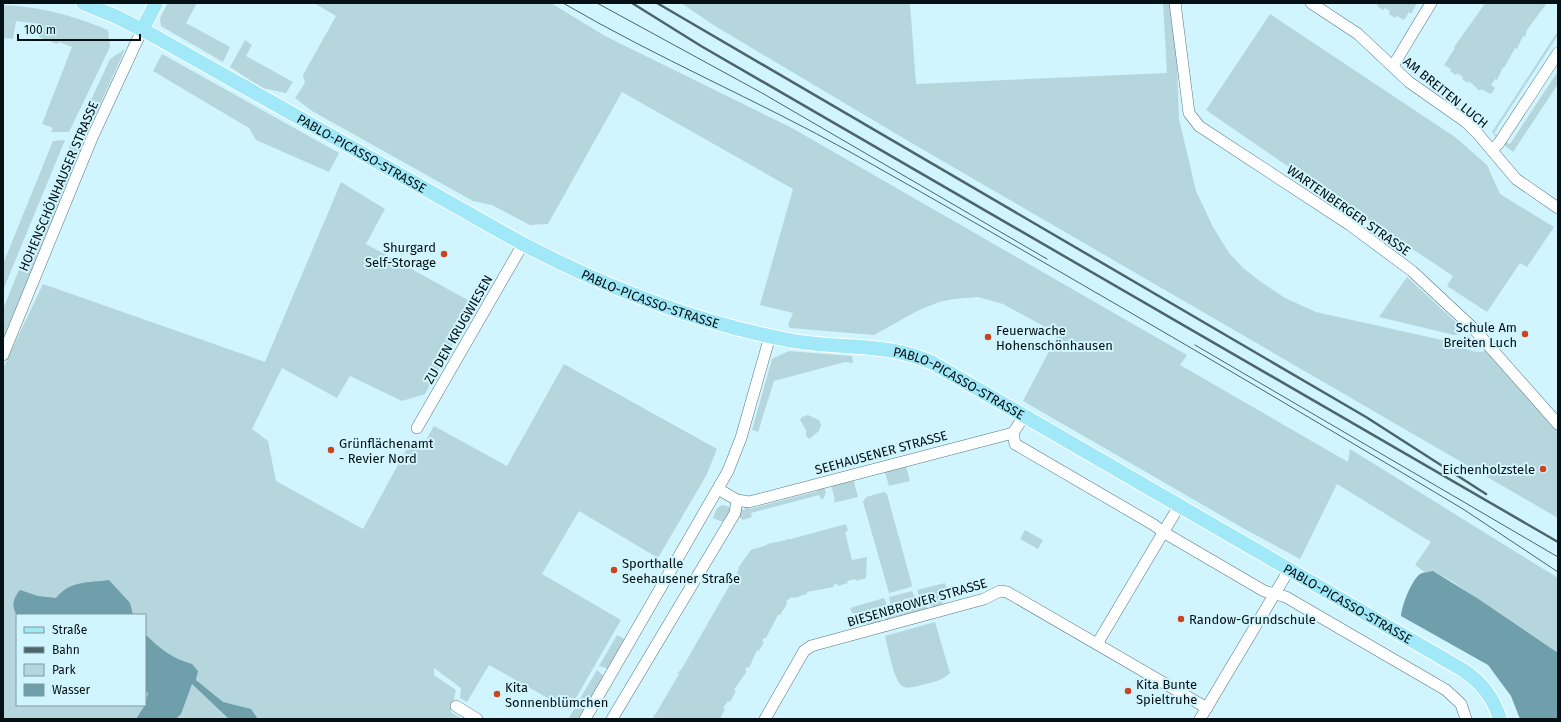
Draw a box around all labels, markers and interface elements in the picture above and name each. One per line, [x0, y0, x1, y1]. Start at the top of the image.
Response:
scale bar [18, 16, 140, 42]
text: 100 m [24, 23, 56, 37]
street label: AM BREITEN LUCH [1400, 54, 1491, 131]
street label: HOHENSCHÖNHAUSER STRASSE [15, 98, 101, 274]
street label: PABLO-PICASSO-STRASSE [294, 111, 429, 196]
street label: WARTENBERGER STRASSE [1284, 162, 1413, 259]
place label: Shurgard Self-Storage [365, 240, 436, 270]
marker: Shurgard Self-Storage [439, 249, 449, 259]
street label: PABLO-PICASSO-STRASSE [579, 267, 721, 331]
street label: ZU DEN KRUGWIESEN [421, 272, 496, 386]
place label: Schule Am Breiten Luch [1443, 320, 1517, 350]
place label: Feuerwache Hohenschönhausen [996, 323, 1113, 353]
marker: Schule Am Breiten Luch [1520, 329, 1530, 339]
marker: Feuerwache Hohenschönhausen [983, 332, 993, 342]
street label: PABLO-PICASSO-STRASSE [892, 344, 1027, 423]
street label: SEEHAUSENER STRASSE [813, 428, 949, 477]
place label: Grünflächenamt - Revier Nord [339, 436, 434, 466]
marker: Grünflächenamt - Revier Nord [326, 445, 336, 455]
place label: Eichenholzstele [1443, 462, 1535, 477]
marker: Eichenholzstele [1538, 464, 1548, 474]
place label: Sporthalle Seehausener Straße [622, 556, 740, 586]
street label: PABLO-PICASSO-STRASSE [1281, 561, 1415, 647]
marker: Sporthalle Seehausener Straße [609, 565, 619, 575]
street label: BIESENBROWER STRASSE [845, 575, 989, 630]
place label: Randow-Grundschule [1189, 612, 1316, 627]
legend [16, 614, 146, 706]
marker: Randow-Grundschule [1176, 614, 1186, 624]
text: Straße [52, 623, 87, 637]
text: Bahn [52, 643, 80, 657]
text: Park [52, 663, 76, 677]
place label: Kita Bunte Spieltruhe [1136, 677, 1197, 707]
place label: Kita Sonnenblümchen [505, 680, 608, 710]
text: Wasser [52, 683, 91, 697]
marker: Kita Bunte Spieltruhe [1123, 686, 1133, 696]
marker: Kita Sonnenblümchen [492, 689, 502, 699]

